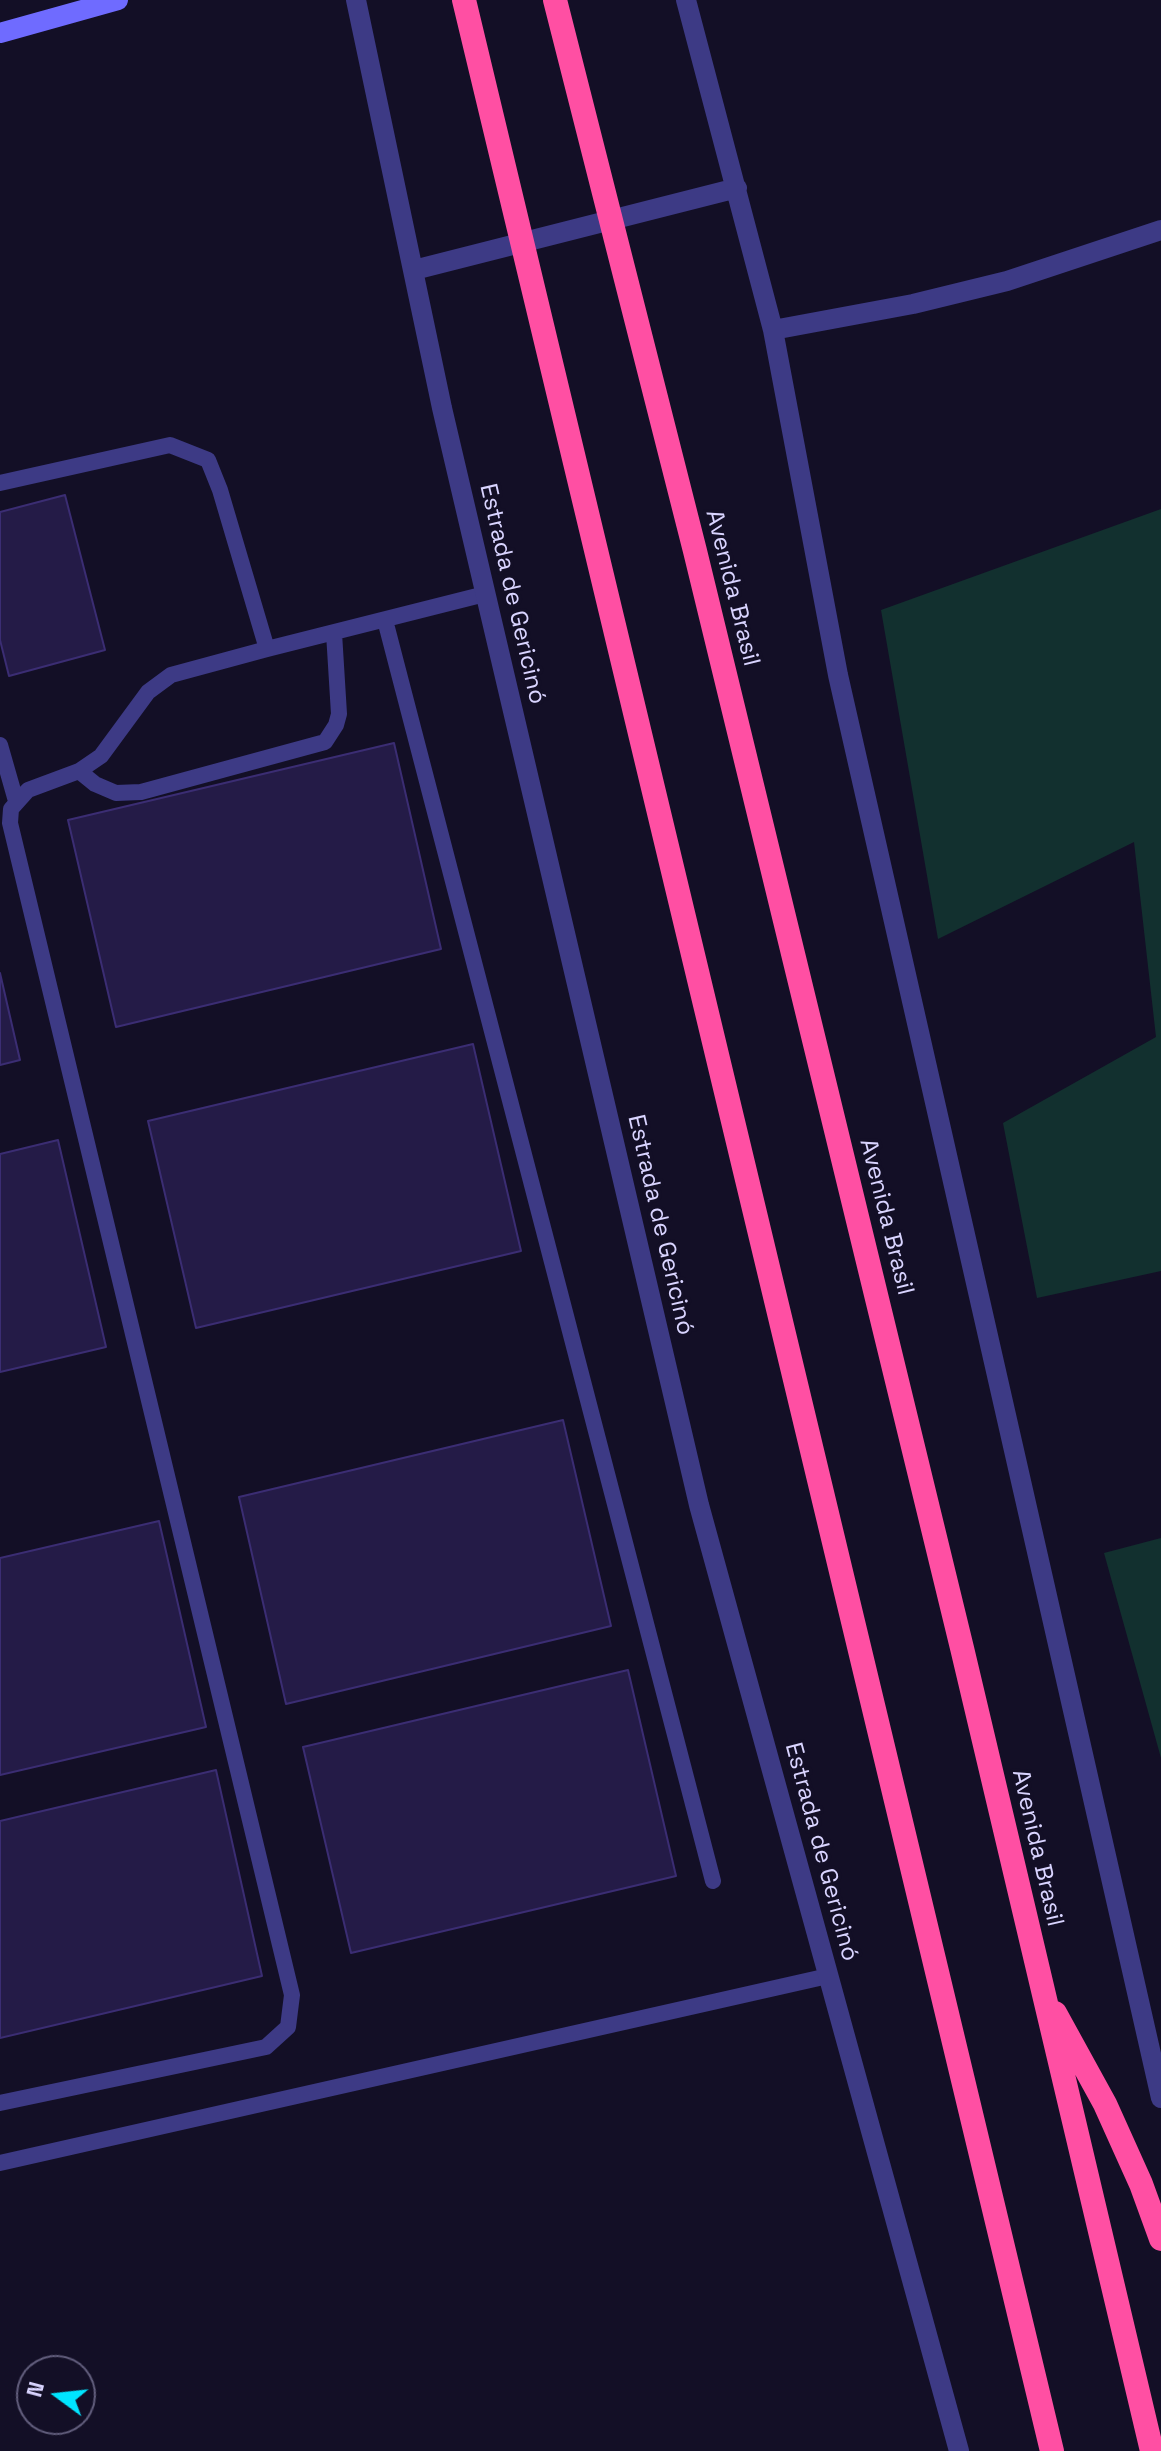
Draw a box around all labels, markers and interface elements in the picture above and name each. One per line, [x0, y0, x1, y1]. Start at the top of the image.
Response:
street label: Estrada de Gericinó [473, 481, 551, 707]
street label: Avenida Brasil [699, 507, 765, 669]
street label: Estrada de Gericinó [621, 1112, 699, 1338]
street label: Avenida Brasil [853, 1136, 919, 1298]
street label: Estrada de Gericinó [778, 1740, 864, 1964]
street label: Avenida Brasil [1005, 1767, 1069, 1929]
north arrow [16, 2355, 96, 2435]
text: N [19, 2379, 50, 2400]

